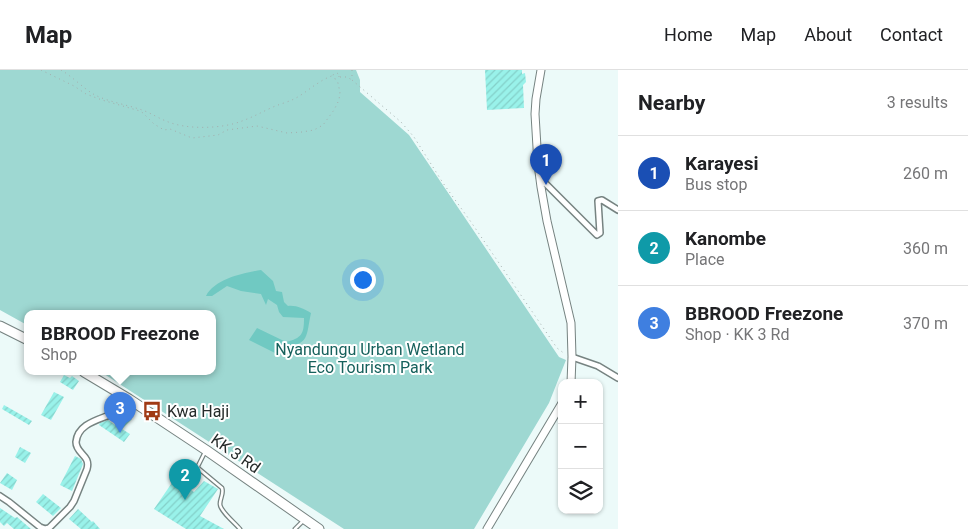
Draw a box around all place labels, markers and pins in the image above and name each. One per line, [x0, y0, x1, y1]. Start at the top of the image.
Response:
pin: 1 [530, 144, 562, 185]
pin: 3 [104, 392, 136, 433]
bus stop icon: Kwa Haji [141, 400, 163, 422]
place label: Kwa Haji [167, 402, 229, 421]
pin: 2 [169, 459, 201, 500]

